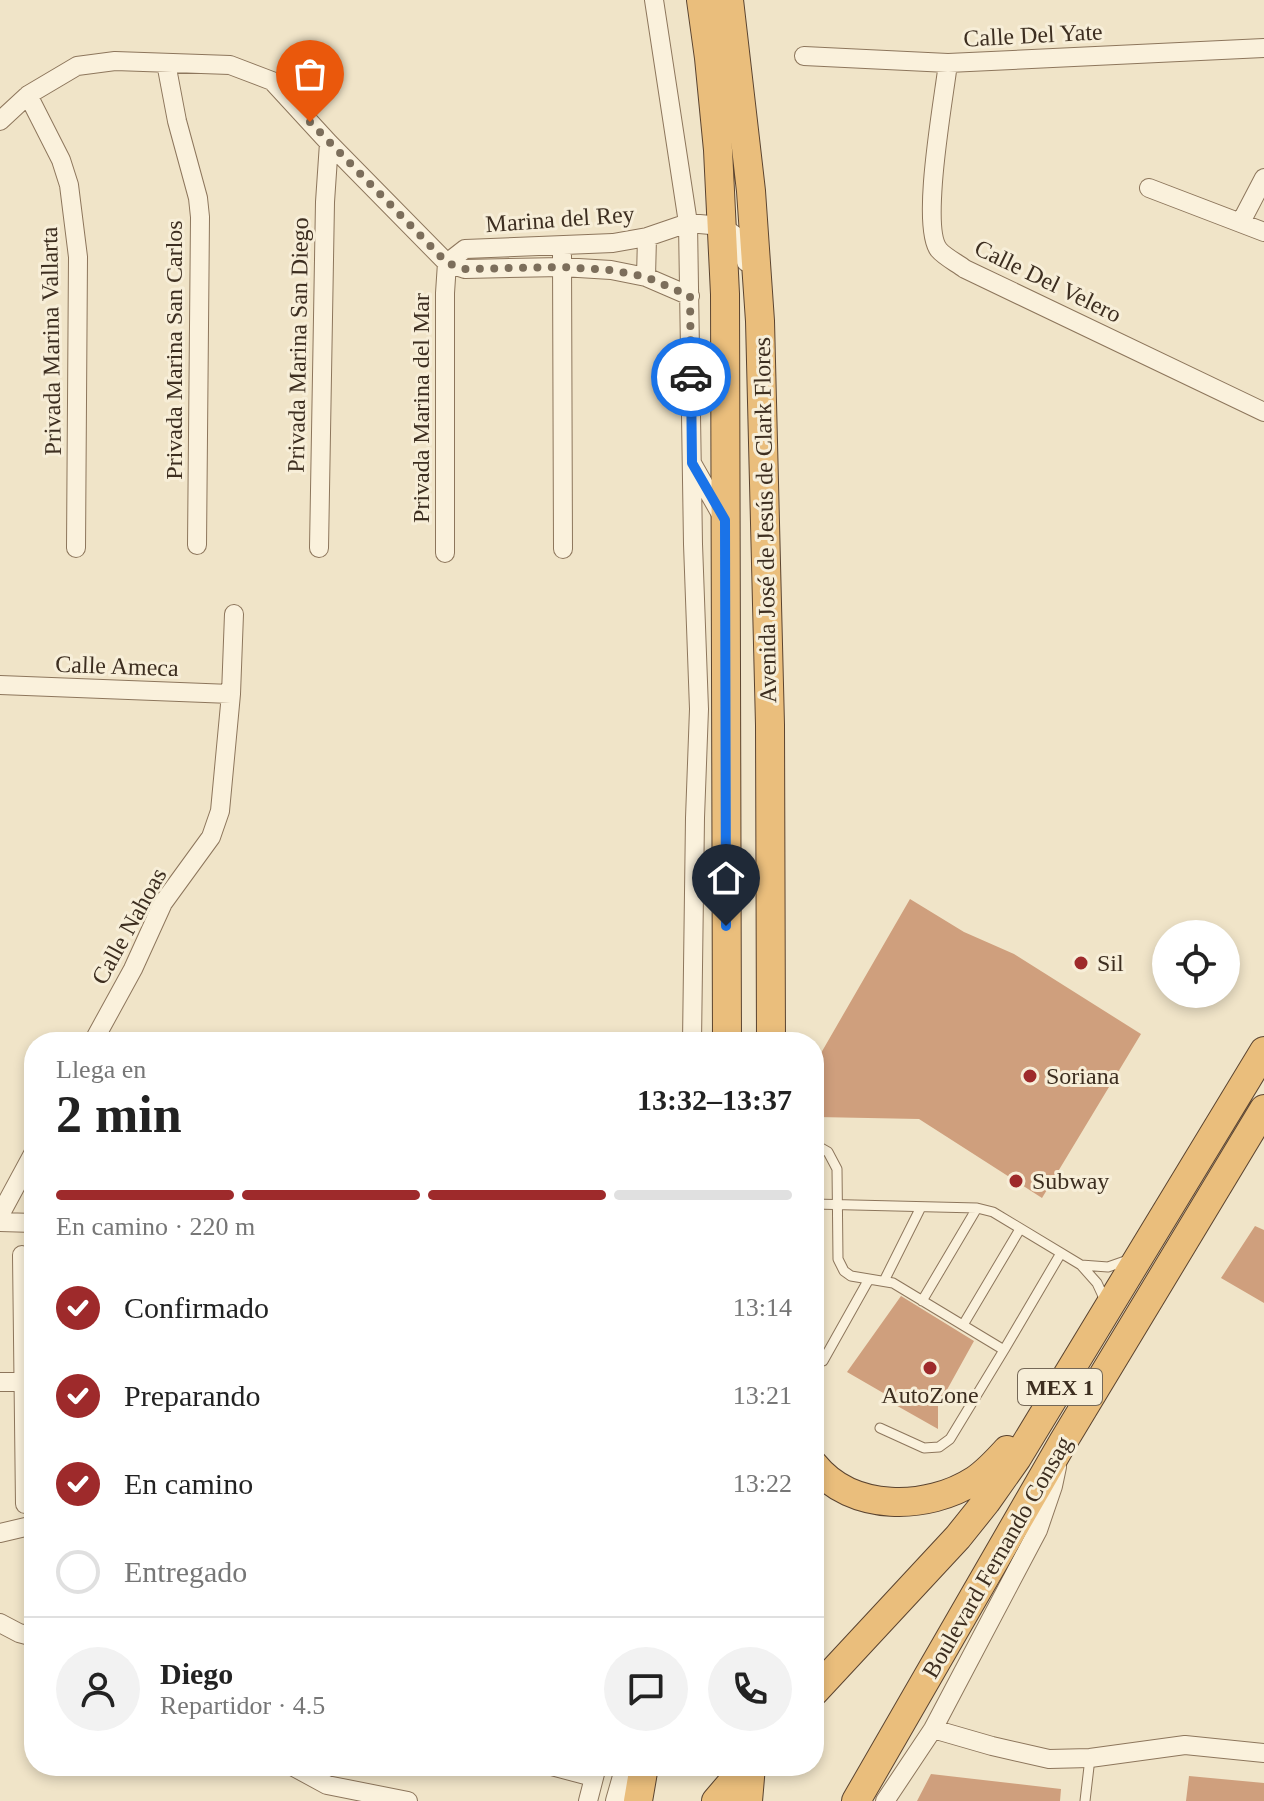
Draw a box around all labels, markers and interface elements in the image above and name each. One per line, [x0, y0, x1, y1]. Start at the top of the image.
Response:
street label: Calle Del Yate [963, 18, 1103, 52]
pin [276, 40, 344, 122]
icon: bag [288, 52, 332, 96]
street label: Marina del Rey [485, 201, 635, 237]
street label: Privada Marina San Diego [283, 217, 313, 473]
street label: Privada Marina San Carlos [161, 220, 187, 480]
street label: Privada Marina Vallarta [36, 226, 66, 456]
street label: Calle Del Velero [971, 234, 1125, 328]
street label: Privada Marina del Mar [408, 293, 434, 523]
courier [651, 337, 731, 417]
street label: Avenida José de Jesús de Clark Flores [749, 337, 781, 703]
icon: car [669, 355, 713, 399]
street label: Calle Ameca [55, 651, 179, 681]
pin [692, 844, 760, 926]
icon: home [704, 856, 748, 900]
street label: Calle Nahoas [86, 863, 172, 989]
map controls [1152, 920, 1240, 1008]
button: locate [1152, 920, 1240, 1008]
place label: Sil [1097, 950, 1124, 976]
marker: Sil [1072, 954, 1090, 972]
text: Llega en [56, 1055, 146, 1084]
place label: Soriana [1046, 1063, 1120, 1089]
marker: Soriana [1021, 1067, 1039, 1085]
text: 13:32–13:37 [637, 1083, 792, 1116]
text: 2 min [56, 1086, 182, 1143]
place label: Subway [1032, 1168, 1109, 1194]
marker: Subway [1007, 1172, 1025, 1190]
text: En camino · 220 m [56, 1212, 255, 1241]
icon: check [56, 1286, 100, 1330]
text: Confirmado [124, 1291, 269, 1324]
text: 13:14 [733, 1293, 792, 1322]
marker: AutoZone [921, 1359, 939, 1377]
road number: MEX 1 [1018, 1369, 1102, 1405]
icon: check [56, 1374, 100, 1418]
text: Preparando [124, 1379, 261, 1412]
text: 13:21 [733, 1381, 792, 1410]
place label: AutoZone [881, 1382, 979, 1408]
street label: Boulevard Fernando Consag [917, 1432, 1077, 1682]
icon: check [56, 1462, 100, 1506]
text: En camino [124, 1467, 253, 1500]
text: 13:22 [733, 1469, 792, 1498]
text: Entregado [124, 1555, 247, 1588]
button: person [56, 1647, 140, 1731]
button: chat [604, 1647, 688, 1731]
button: phone [708, 1647, 792, 1731]
text: Diego [160, 1657, 233, 1690]
text: Repartidor · 4.5 [160, 1691, 325, 1720]

